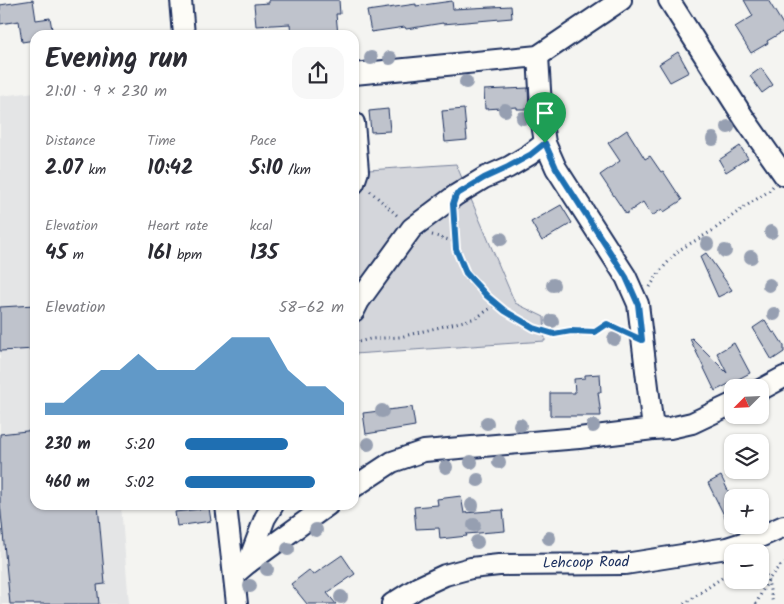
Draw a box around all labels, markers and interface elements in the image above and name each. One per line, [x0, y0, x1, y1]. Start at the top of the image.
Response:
text: Evening run [45, 37, 188, 82]
button: share [292, 47, 344, 99]
text: 21:01 · 9 × 230 m [45, 79, 167, 104]
pin [524, 92, 566, 143]
icon: arrive [531, 99, 559, 127]
text: Distance [45, 130, 95, 152]
text: Time [147, 130, 176, 152]
text: Pace [250, 130, 276, 152]
text: 2.07 [45, 152, 83, 185]
text: 10:42 [147, 152, 193, 185]
text: 5:10 [250, 152, 283, 185]
text: km [83, 159, 106, 181]
text: /km [283, 159, 311, 181]
text: Elevation [45, 215, 98, 237]
text: Heart rate [147, 215, 208, 237]
text: kcal [250, 215, 272, 237]
text: 45 [45, 237, 67, 270]
text: 161 [147, 237, 171, 270]
text: 135 [250, 237, 278, 270]
text: m [67, 244, 84, 266]
text: bpm [171, 244, 202, 266]
text: Elevation [45, 295, 106, 320]
text: 58–62 m [279, 295, 344, 320]
north arrow [724, 379, 769, 424]
map controls [724, 379, 769, 589]
text: 230 m [45, 432, 91, 457]
text: 5:20 [125, 432, 155, 457]
button: layers [724, 434, 769, 479]
text: 460 m [45, 470, 90, 495]
text: 5:02 [125, 470, 155, 495]
button: + [724, 489, 769, 534]
button: − [724, 544, 769, 589]
street label: Lehcoop Road [543, 550, 630, 576]

